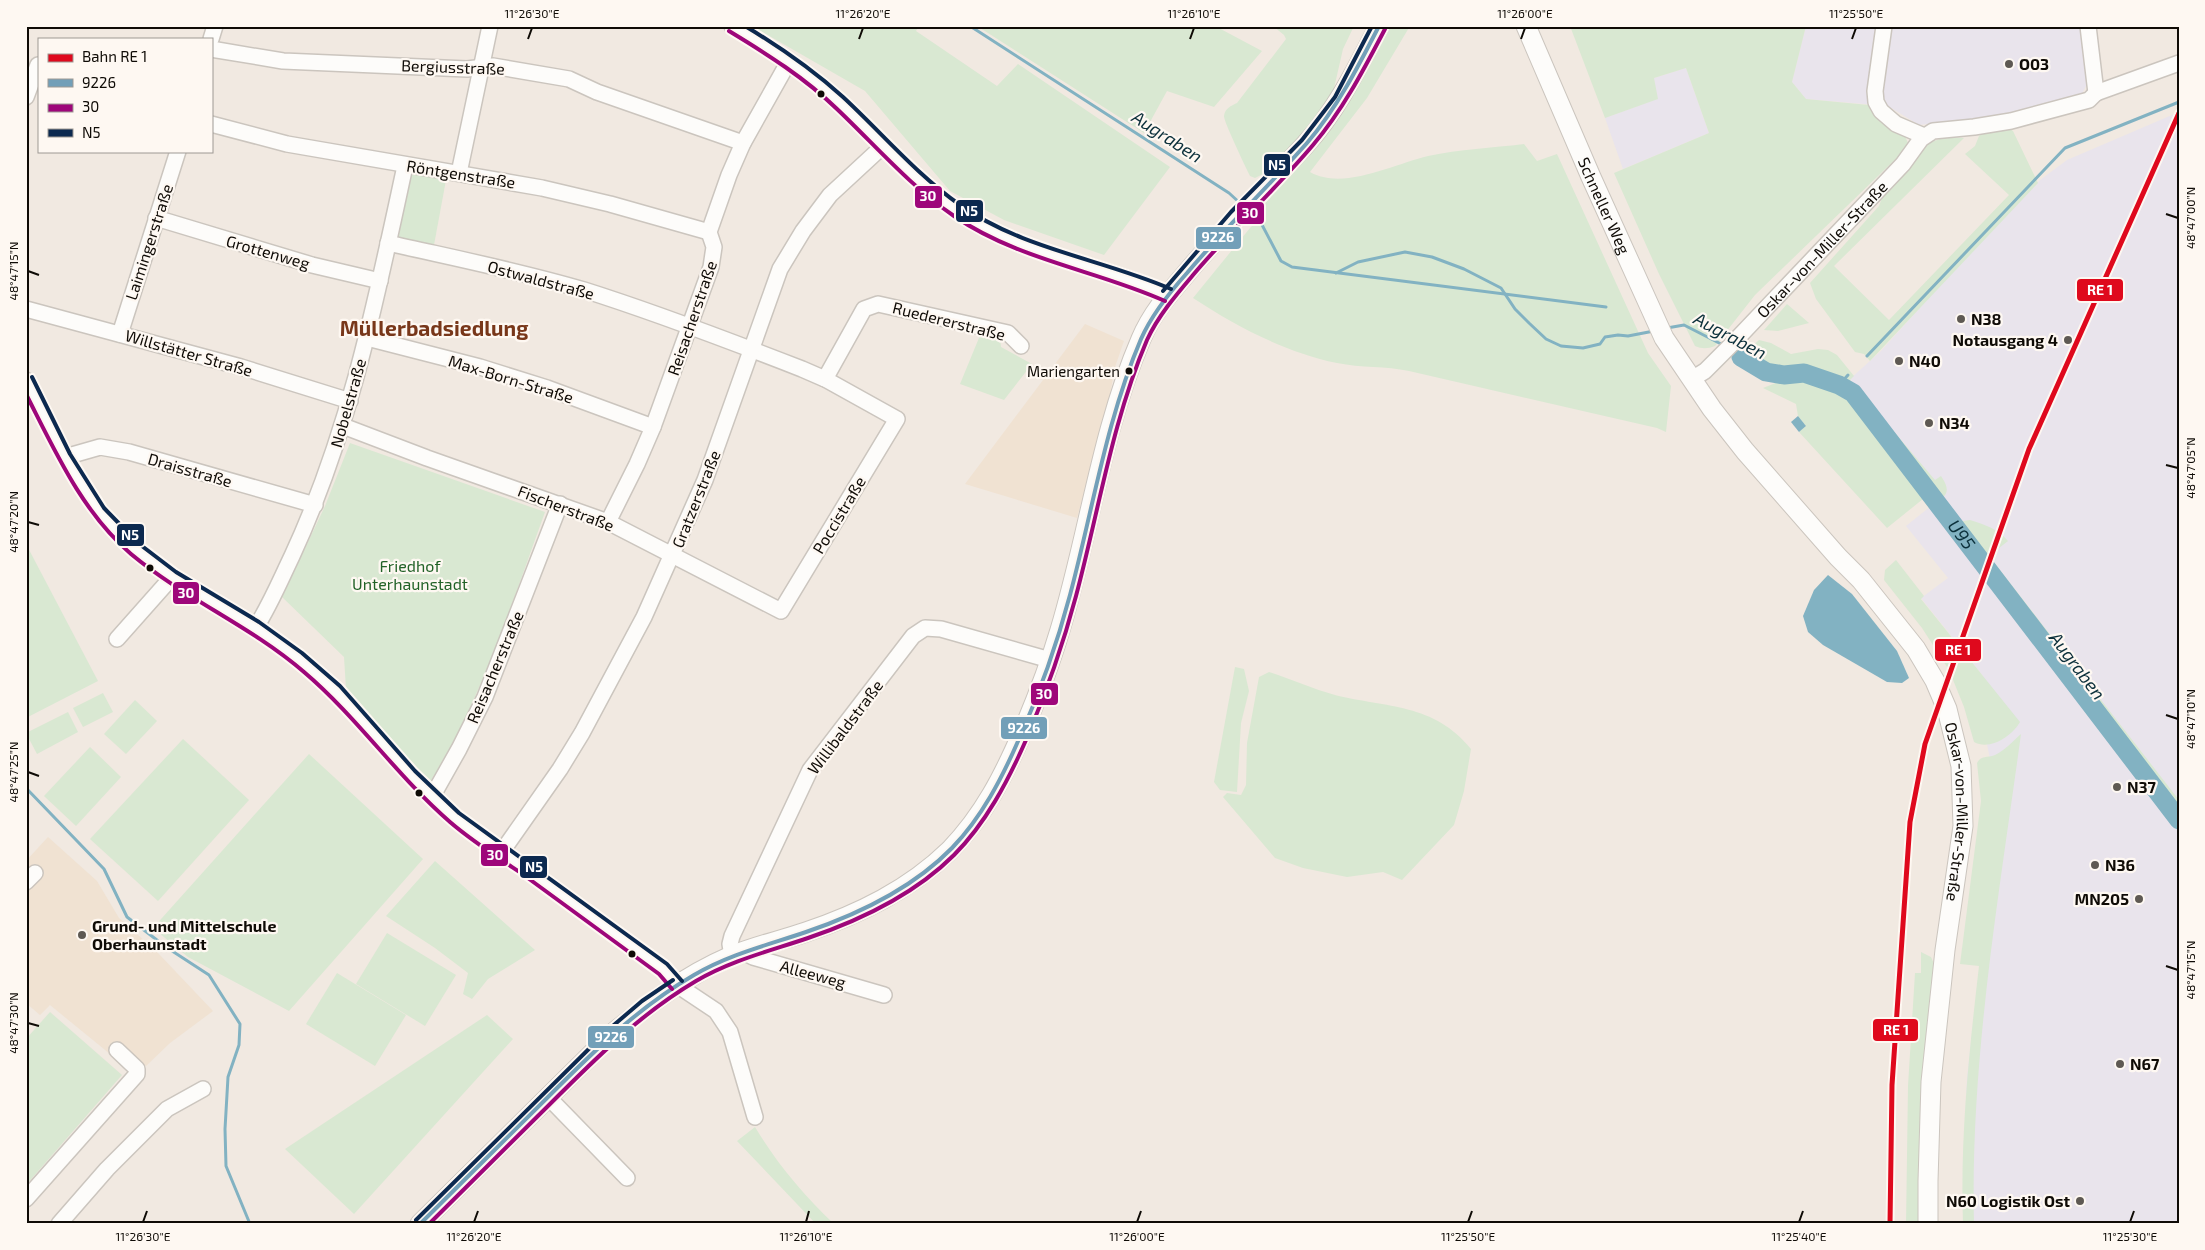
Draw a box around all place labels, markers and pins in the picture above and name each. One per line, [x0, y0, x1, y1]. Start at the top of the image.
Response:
place label: O03 [2019, 54, 2049, 73]
marker: O03 [2003, 58, 2015, 70]
unlabelled marker [816, 89, 826, 99]
place label: N38 [1971, 309, 2002, 328]
marker: N38 [1955, 313, 1967, 325]
place label: Notausgang 4 [1952, 330, 2058, 349]
marker: Notausgang 4 [2062, 334, 2074, 346]
place label: N40 [1909, 351, 1941, 370]
marker: N40 [1893, 355, 1905, 367]
place label: Mariengarten [1027, 362, 1120, 380]
marker: Mariengarten [1124, 366, 1134, 376]
place label: N34 [1939, 413, 1970, 432]
marker: N34 [1923, 417, 1935, 429]
unlabelled marker [145, 563, 155, 573]
place label: N37 [2127, 777, 2157, 796]
marker: N37 [2111, 781, 2123, 793]
unlabelled marker [414, 788, 424, 798]
place label: N36 [2105, 855, 2135, 874]
marker: N36 [2089, 859, 2101, 871]
place label: MN205 [2075, 889, 2129, 908]
marker: MN205 [2133, 893, 2145, 905]
place label: Grund- und Mittelschule Oberhaunstadt [92, 916, 277, 953]
marker: Grund- und Mittelschule Oberhaunstadt [76, 929, 88, 941]
unlabelled marker [627, 949, 637, 959]
place label: N67 [2130, 1054, 2160, 1073]
marker: N67 [2114, 1058, 2126, 1070]
place label: N60 Logistik Ost [1946, 1191, 2070, 1210]
marker: N60 Logistik Ost [2074, 1195, 2086, 1207]

